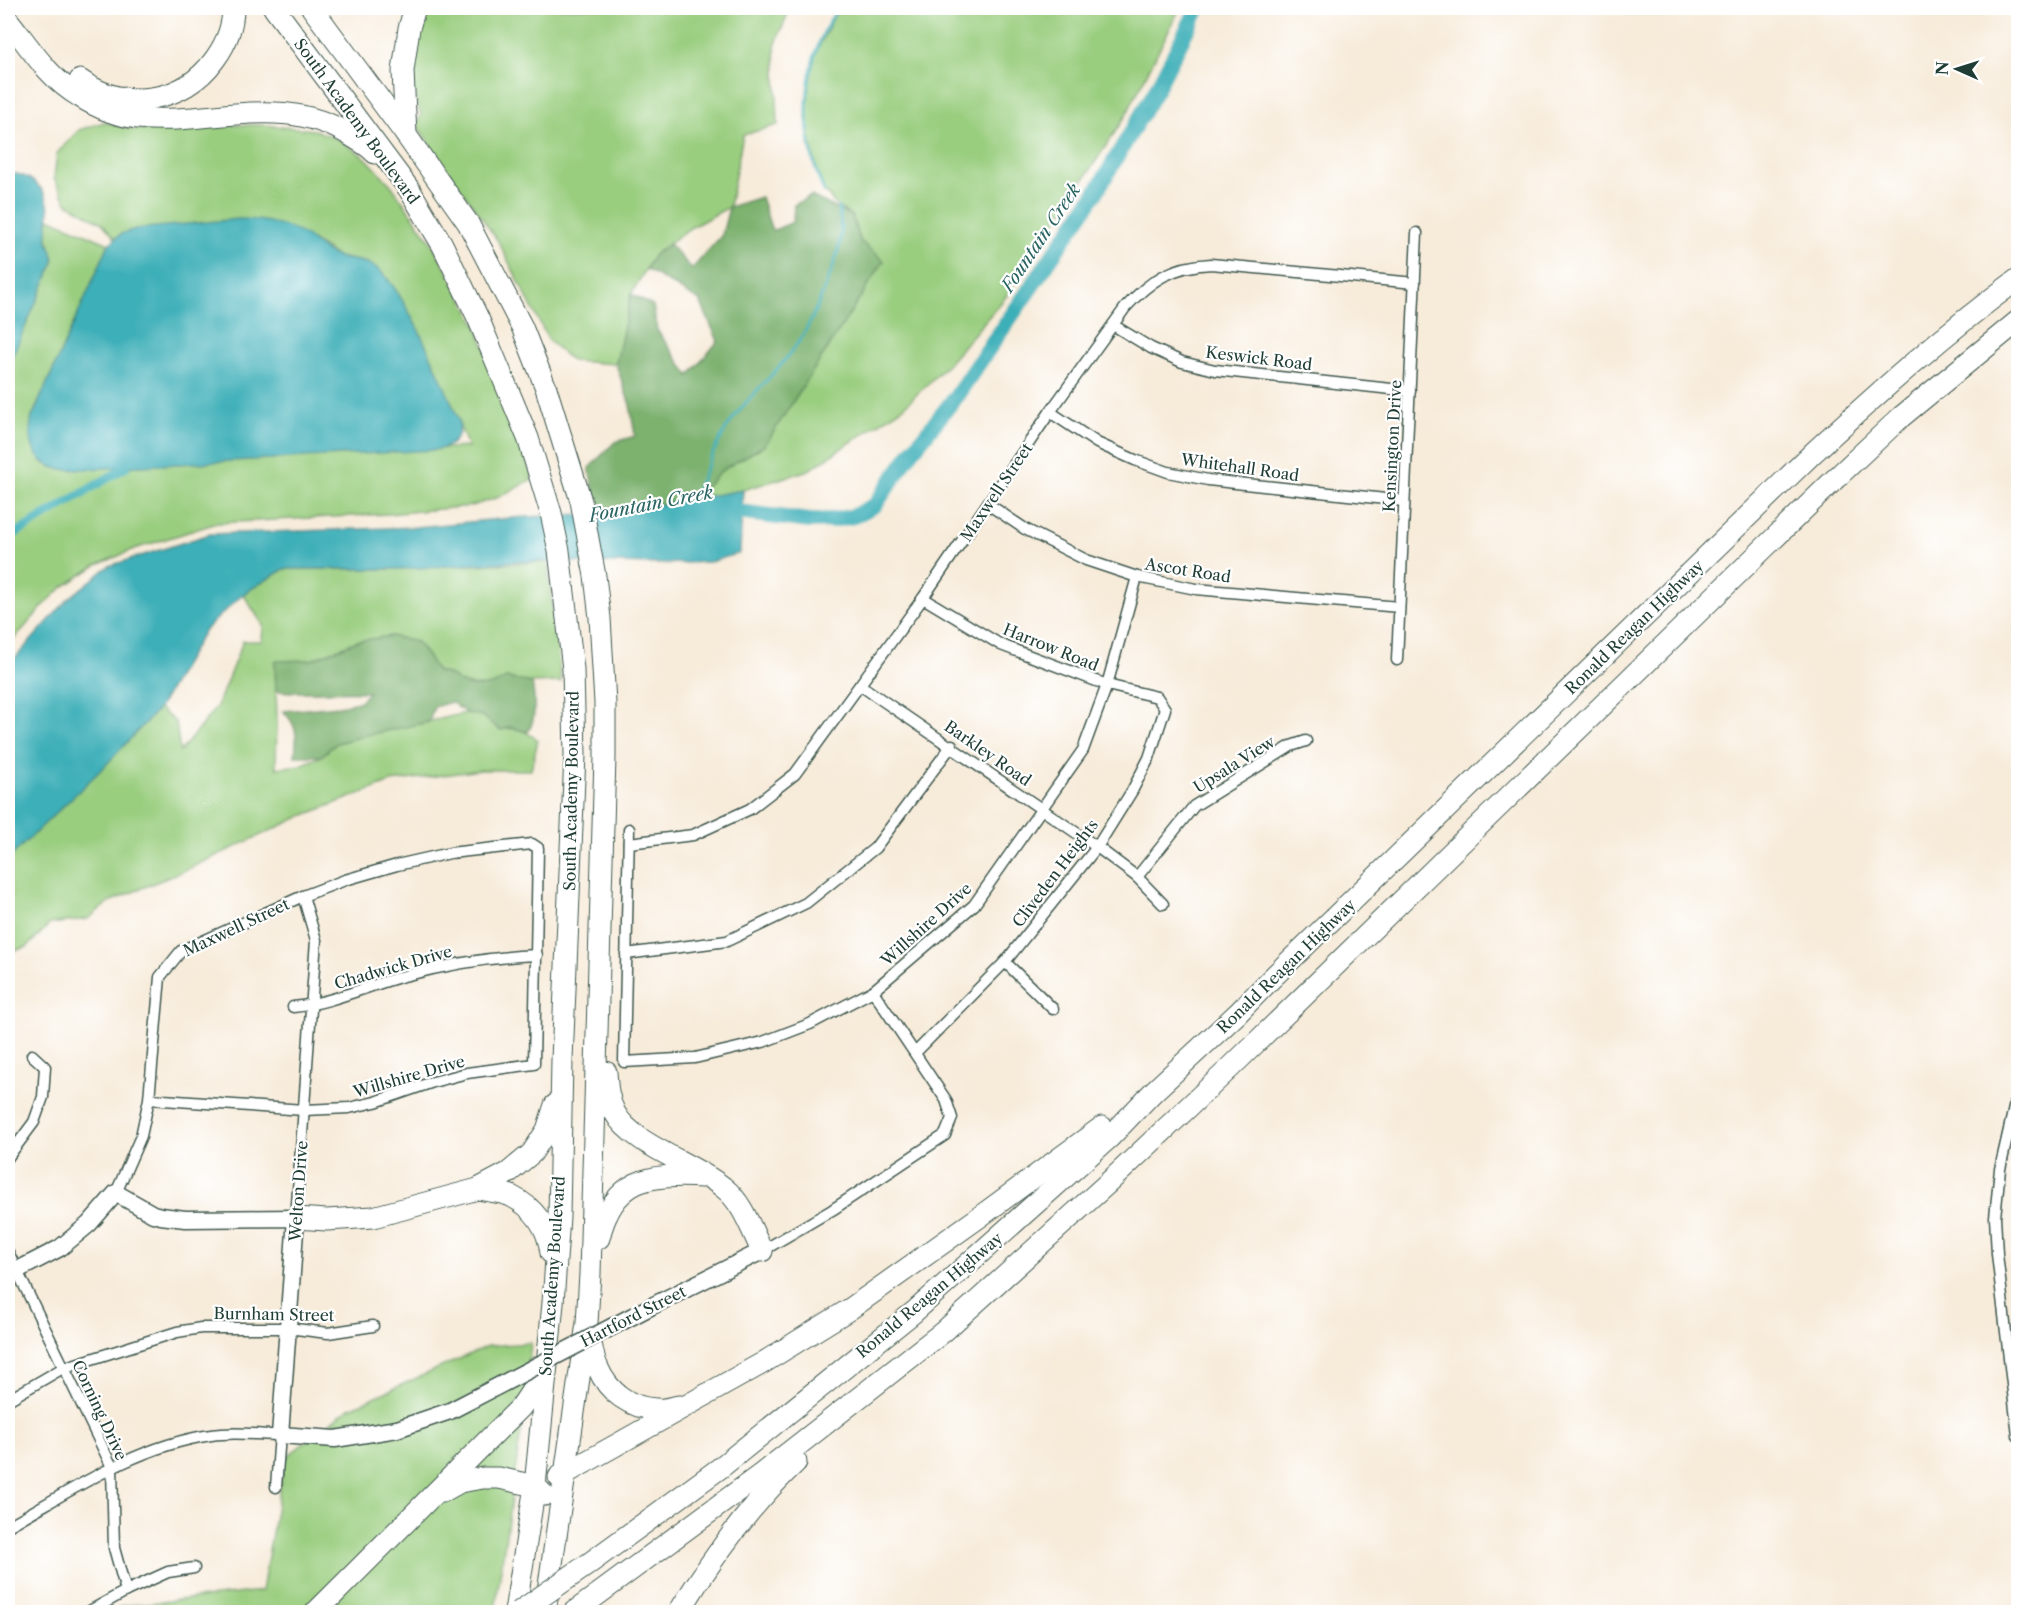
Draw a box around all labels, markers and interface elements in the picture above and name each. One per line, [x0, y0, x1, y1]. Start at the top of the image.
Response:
street label: South Academy Boulevard [290, 34, 424, 208]
north arrow [1927, 39, 1987, 99]
text: N [1932, 61, 1952, 76]
water label: Fountain Creek [996, 179, 1086, 298]
street label: Keswick Road [1205, 342, 1314, 374]
street label: Kensington Drive [1379, 379, 1405, 513]
street label: Maxwell Street [956, 439, 1037, 545]
street label: Whitehall Road [1179, 449, 1301, 485]
water label: Fountain Creek [585, 481, 716, 527]
street label: Ascot Road [1143, 553, 1233, 587]
street label: Ronald Reagan Highway [1560, 555, 1708, 698]
street label: Harrow Road [1000, 619, 1102, 675]
street label: South Academy Boulevard [559, 691, 583, 891]
street label: Barkley Road [941, 716, 1035, 790]
street label: Upsala View [1190, 731, 1279, 797]
street label: Cliveden Heights [1008, 815, 1102, 931]
street label: Willshire Drive [876, 878, 975, 971]
street label: Maxwell Street [180, 894, 293, 960]
street label: Ronald Reagan Highway [1212, 894, 1360, 1037]
street label: Chadwick Drive [332, 941, 454, 993]
street label: Willshire Drive [350, 1051, 467, 1102]
street label: Welton Drive [284, 1140, 312, 1243]
street label: South Academy Boulevard [535, 1175, 569, 1376]
street label: Ronald Reagan Highway [852, 1227, 1007, 1362]
street label: Hartford Street [577, 1281, 689, 1351]
street label: Burnham Street [213, 1303, 335, 1325]
street label: Corning Drive [68, 1357, 132, 1463]

